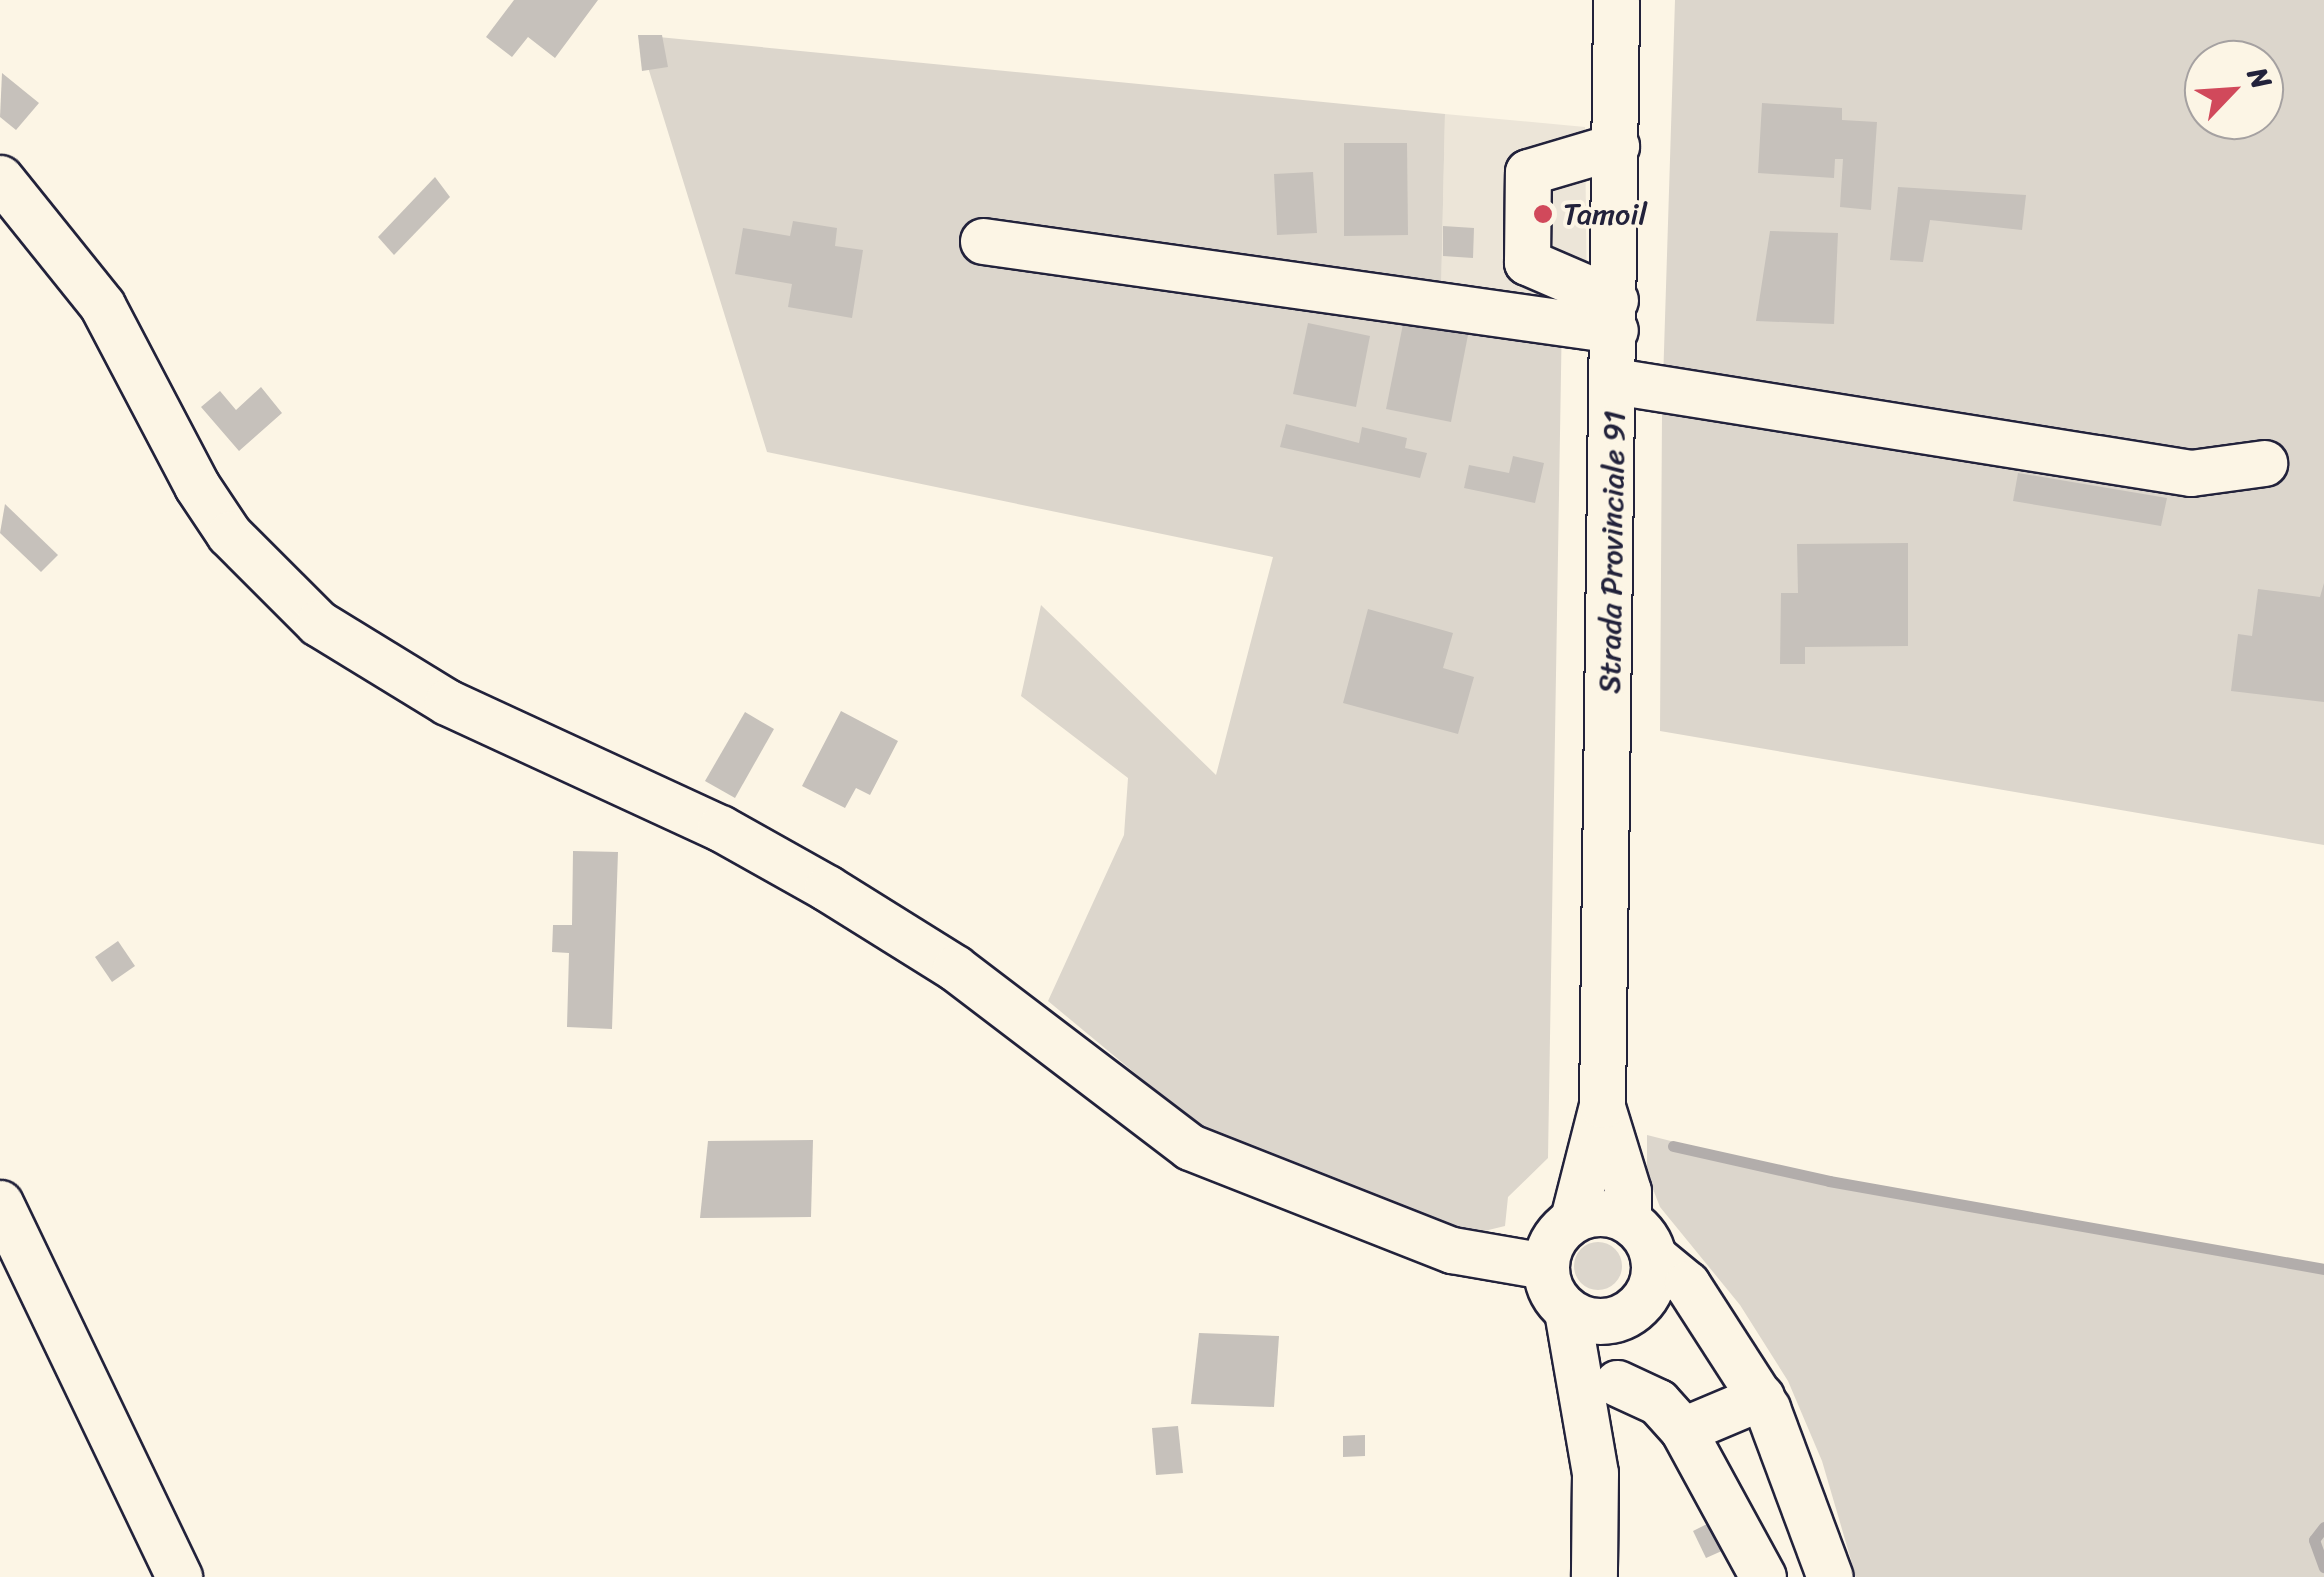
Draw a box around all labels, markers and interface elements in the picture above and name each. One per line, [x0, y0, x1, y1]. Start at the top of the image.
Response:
north arrow [2184, 40, 2284, 140]
text: N [2234, 59, 2286, 97]
place label: Tamoil [1563, 196, 1647, 232]
marker: Tamoil [1532, 203, 1554, 225]
street label: Strada Provinciale 91 [1592, 410, 1632, 694]

